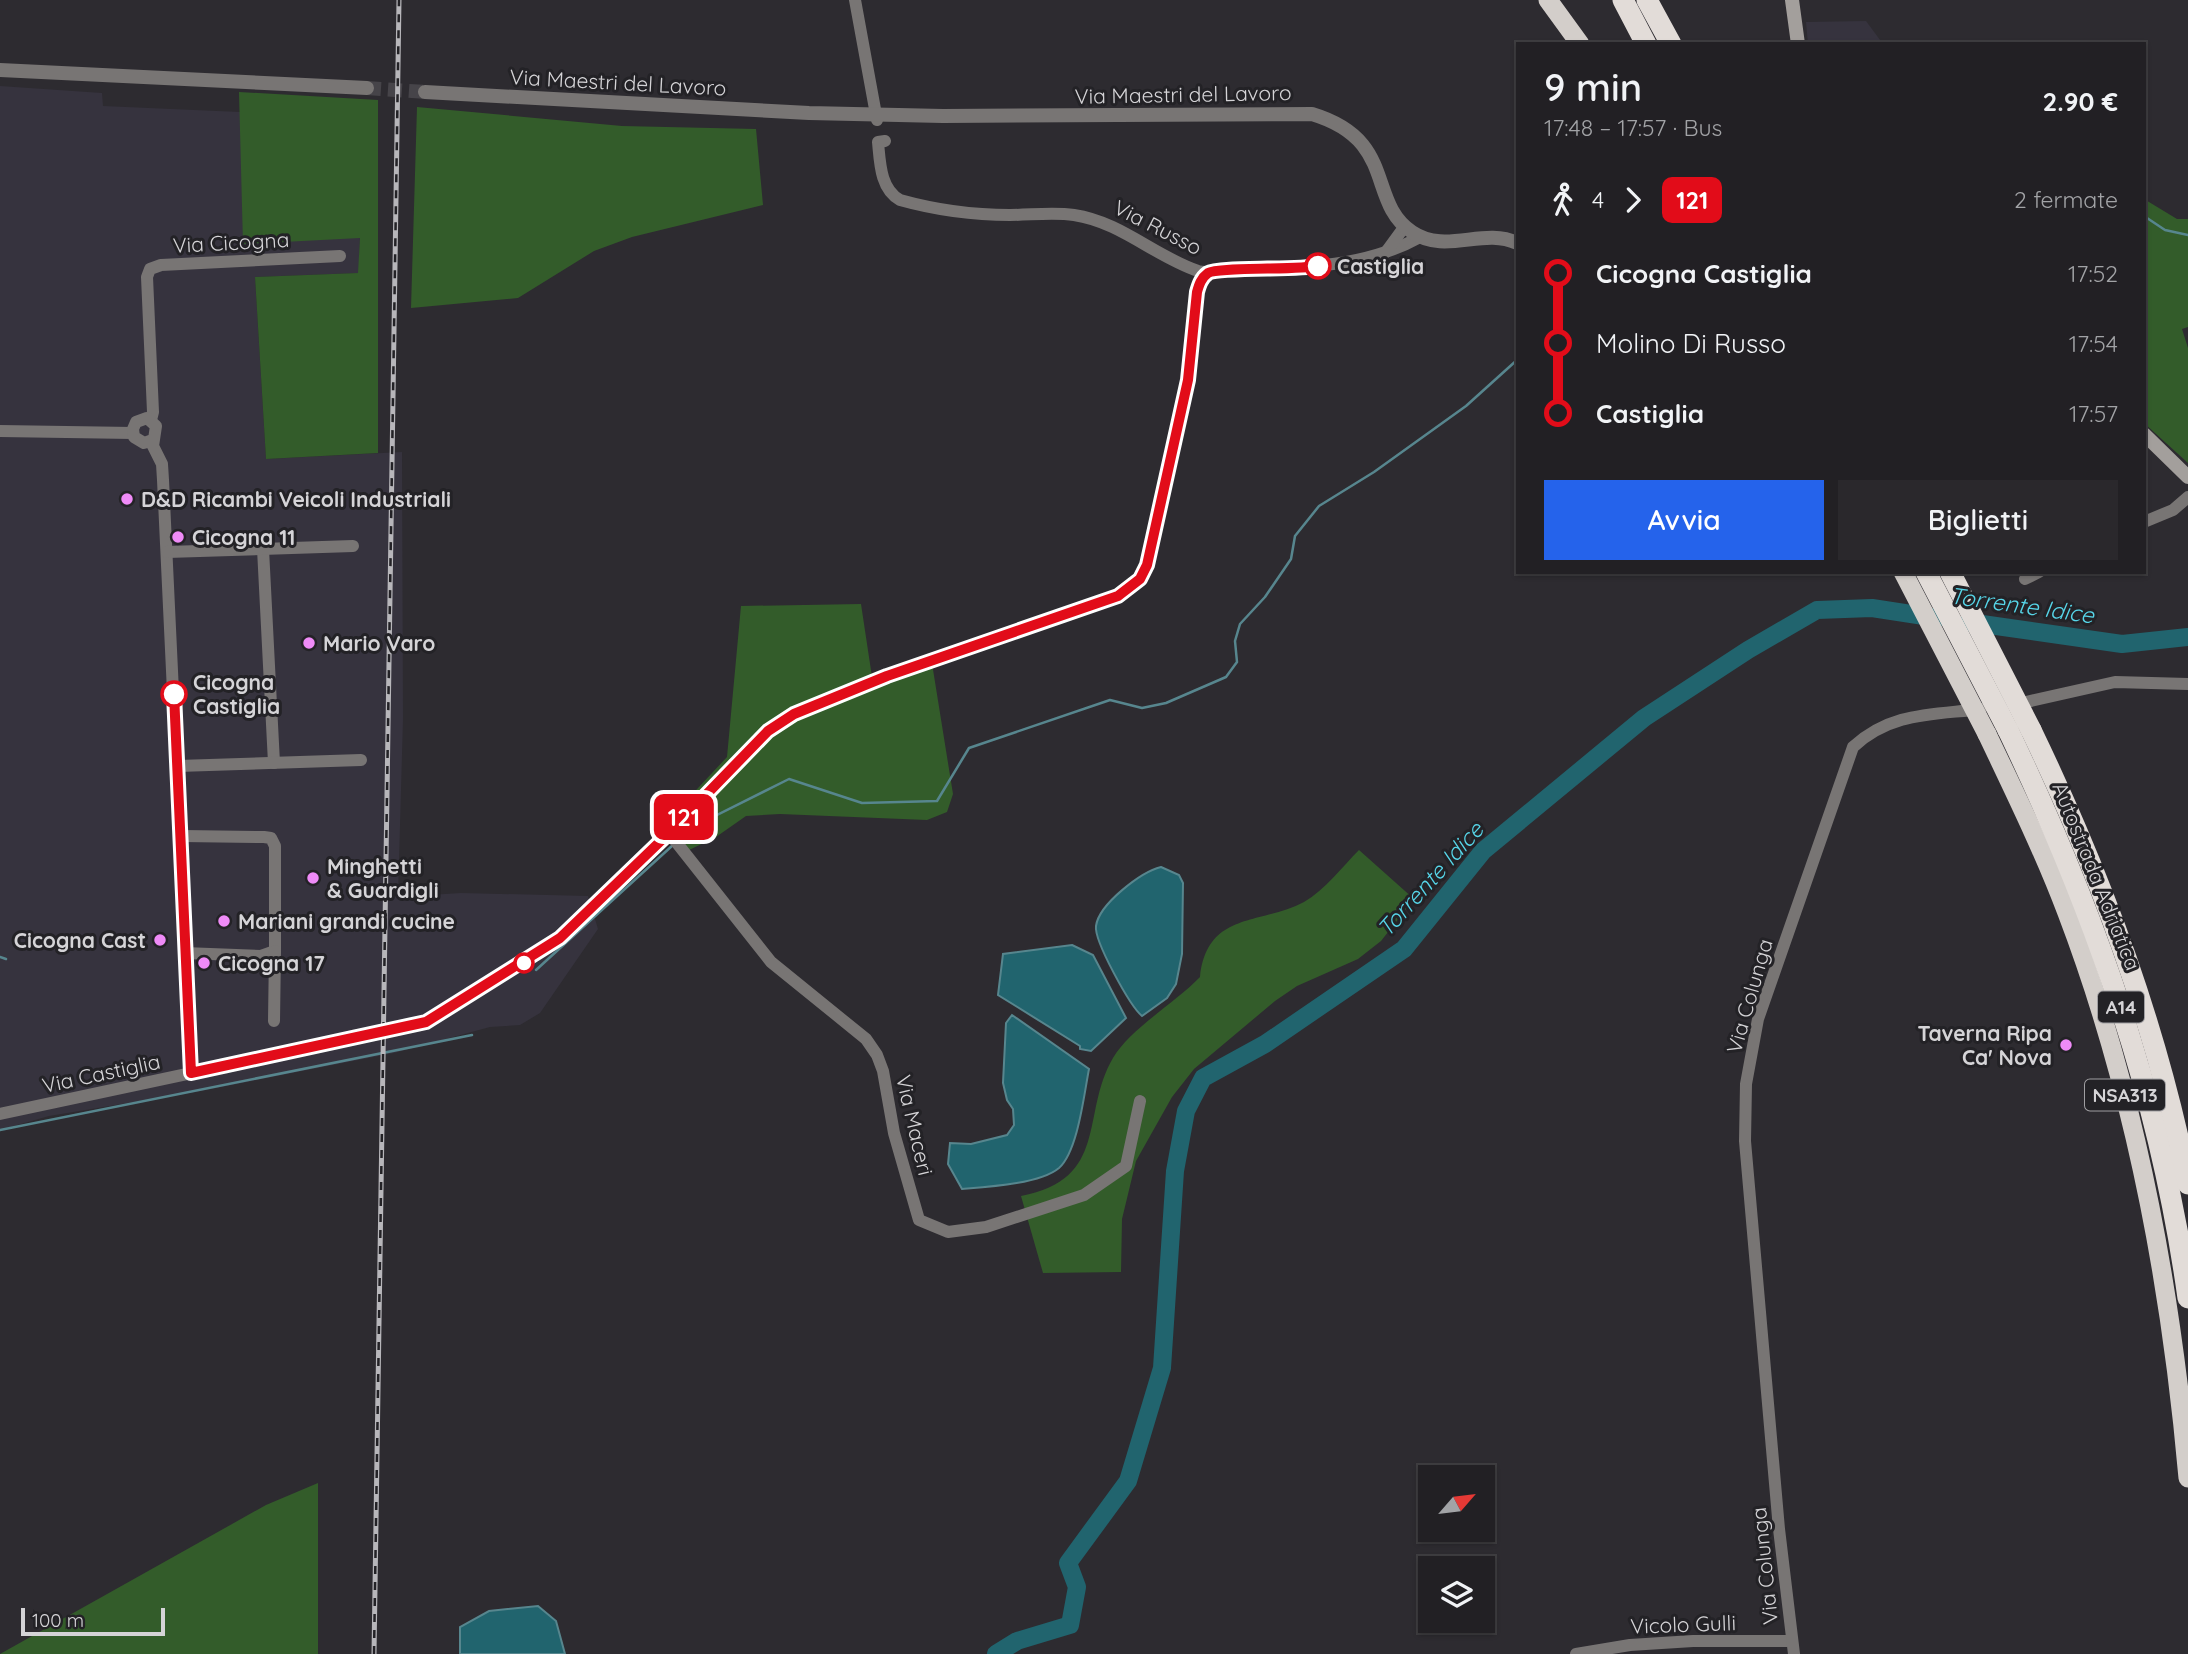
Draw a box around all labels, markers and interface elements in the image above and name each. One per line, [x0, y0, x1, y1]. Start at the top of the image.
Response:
street label: Via Maestri del Lavoro [509, 63, 727, 101]
text: 9 min [1544, 63, 1642, 111]
street label: Via Maestri del Lavoro [1074, 79, 1292, 109]
text: 2.90 € [2042, 85, 2118, 118]
text: 17:48 – 17:57 · Bus [1544, 113, 1722, 142]
icon: walk [1544, 181, 1582, 219]
icon: forward [1614, 181, 1652, 219]
text: 4 [1592, 185, 1604, 214]
text: 121 [1676, 185, 1708, 215]
text: 2 fermate [2014, 185, 2118, 214]
street label: Via Russo [1110, 194, 1206, 260]
street label: Via Cicogna [172, 226, 290, 258]
marker: Castiglia [1305, 253, 1331, 279]
place label: Castiglia [1337, 253, 1424, 279]
text: Cicogna Castiglia [1596, 257, 1812, 290]
text: 17:52 [2068, 259, 2118, 288]
text: Molino Di Russo [1596, 327, 1786, 360]
text: 17:54 [2069, 329, 2118, 358]
text: Castiglia [1596, 397, 1704, 430]
text: 17:57 [2069, 399, 2118, 428]
button: Avvia [1544, 480, 1824, 560]
button: Biglietti [1838, 480, 2118, 560]
place label: D&D Ricambi Veicoli Industriali [141, 486, 451, 512]
marker: D&D Ricambi Veicoli Industriali [119, 491, 135, 507]
place label: Cicogna 11 [192, 524, 295, 550]
marker: Cicogna 11 [170, 529, 186, 545]
water label: Torrente Idice [1948, 581, 2097, 630]
place label: Mario Varo [323, 630, 435, 656]
marker: Mario Varo [301, 635, 317, 651]
place label: Cicogna Castiglia [193, 669, 280, 719]
marker: Cicogna Castiglia [161, 681, 187, 707]
street label: Autostrada Adriatica [2047, 778, 2147, 974]
line badge: 121 [644, 794, 724, 840]
text: 121 [668, 802, 700, 832]
water label: Torrente Idice [1371, 815, 1490, 943]
place label: Minghetti & Guardigli [327, 853, 439, 903]
marker: Minghetti & Guardigli [305, 870, 321, 886]
place label: Mariani grandi cucine [238, 908, 455, 934]
marker: Mariani grandi cucine [216, 913, 232, 929]
place label: Cicogna Cast [14, 927, 146, 953]
marker: Cicogna Cast [152, 932, 168, 948]
street label: Via Colunga [1720, 936, 1778, 1056]
place label: Cicogna 17 [218, 950, 325, 976]
unlabelled marker [514, 953, 534, 973]
marker: Cicogna 17 [196, 955, 212, 971]
road number: A14 [2098, 992, 2144, 1023]
place label: Taverna Ripa Ca' Nova [1917, 1020, 2052, 1070]
marker: Taverna Ripa Ca' Nova [2058, 1037, 2074, 1053]
street label: Via Castiglia [40, 1048, 162, 1098]
street label: Via Maceri [891, 1072, 939, 1178]
road number: NSA313 [2085, 1079, 2165, 1110]
north arrow [1418, 1465, 1494, 1542]
map controls [1418, 1465, 1495, 1633]
street label: Via Colunga [1745, 1506, 1783, 1626]
button: layers [1418, 1556, 1495, 1633]
scale bar [21, 1605, 164, 1637]
text: 100 m [32, 1608, 84, 1632]
street label: Vicolo Gulli [1630, 1609, 1736, 1639]

